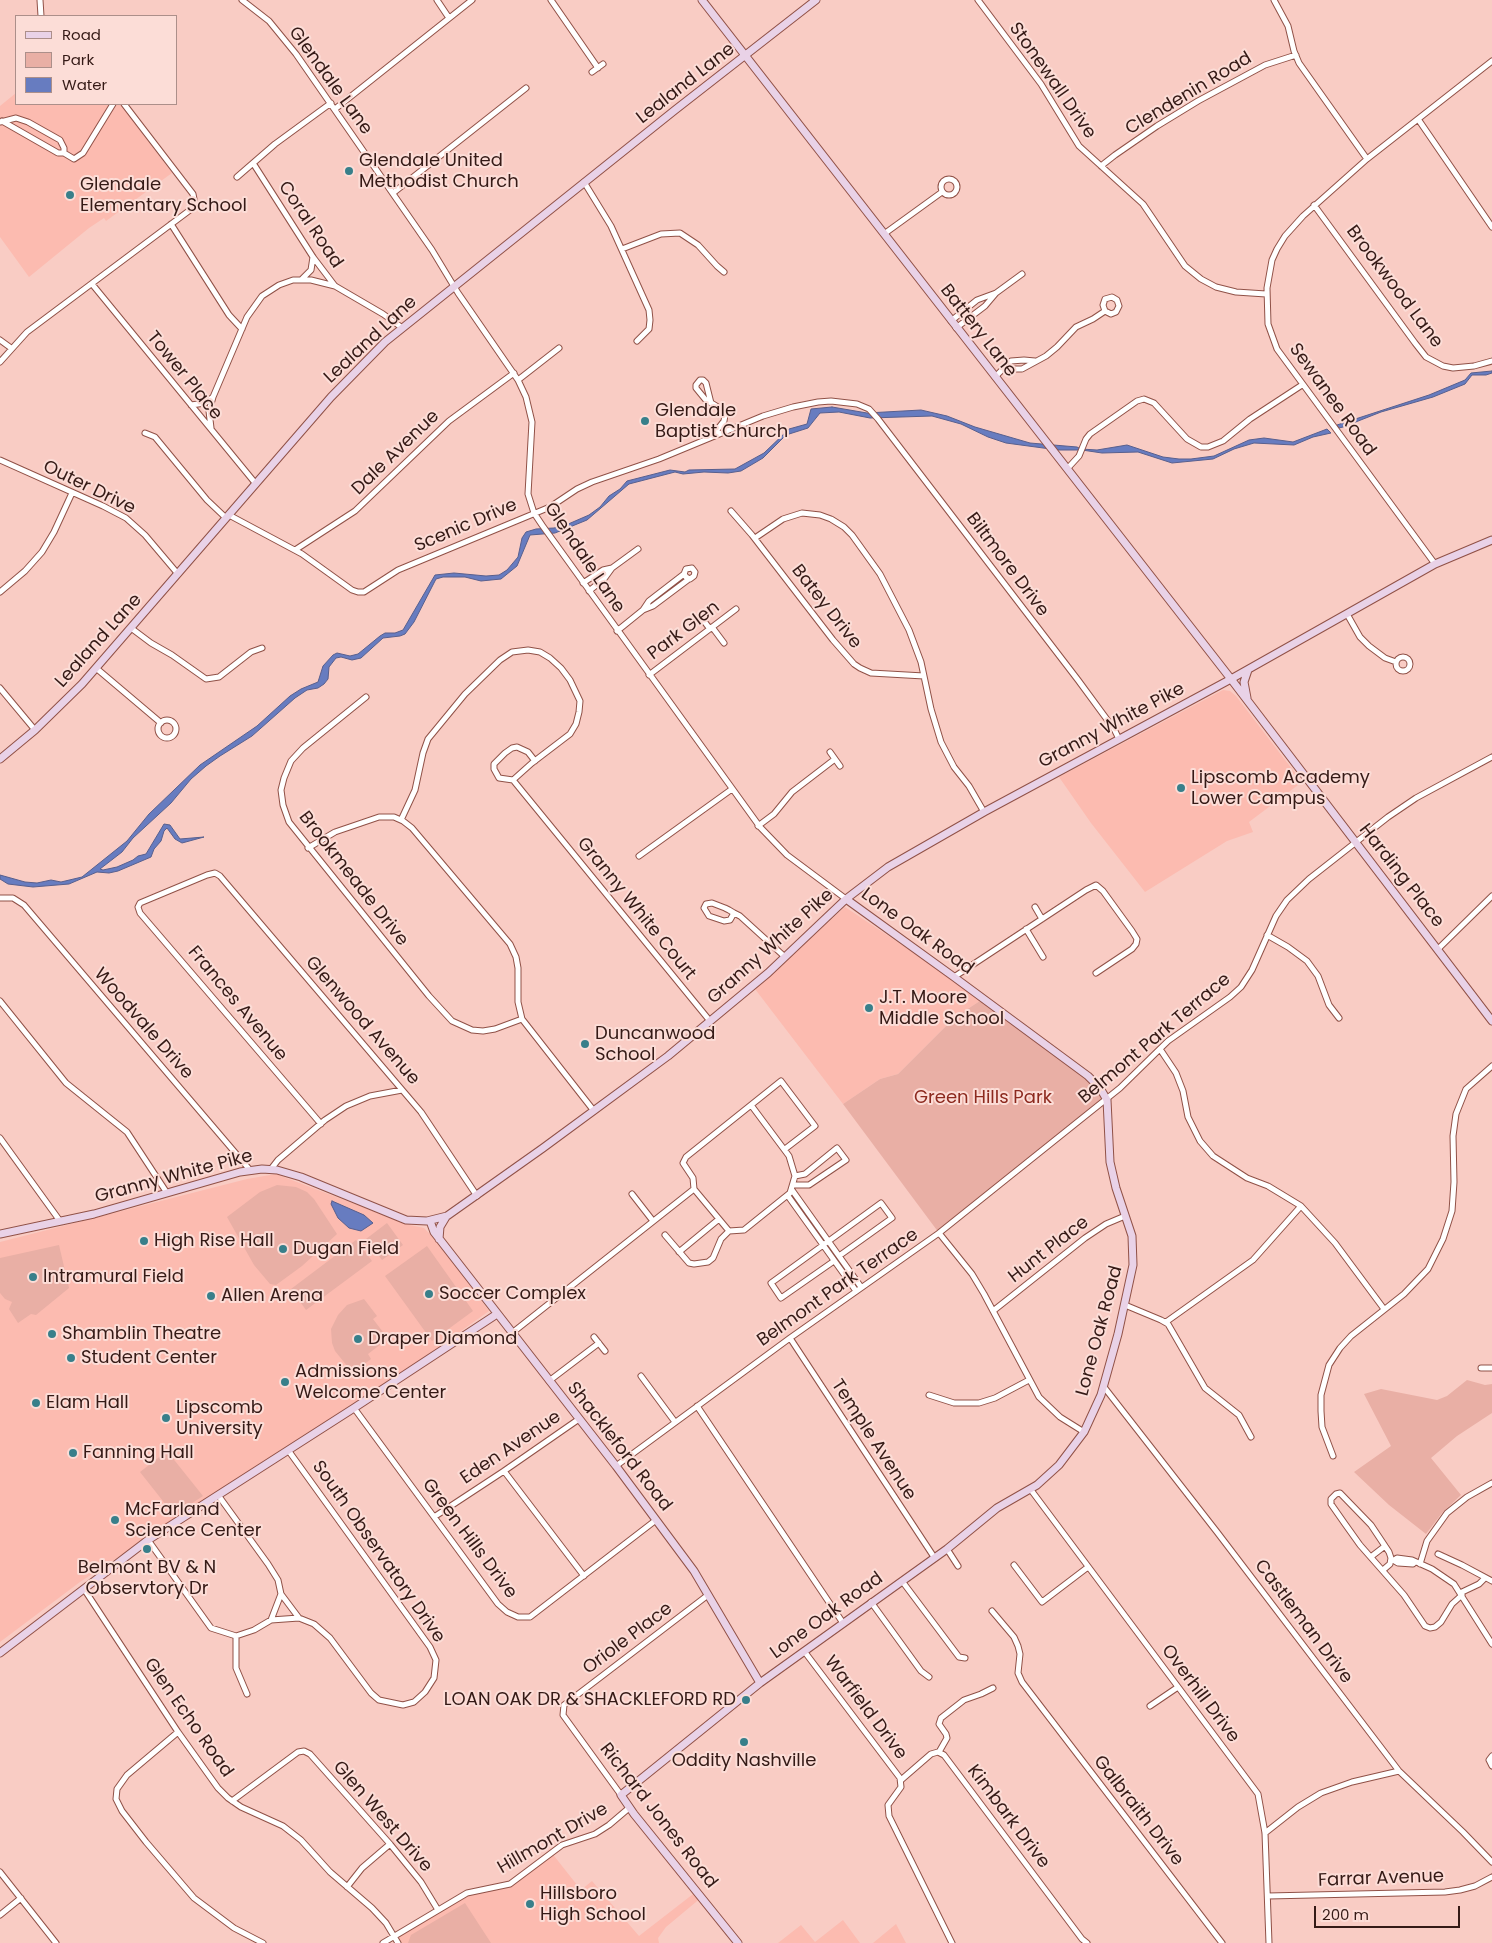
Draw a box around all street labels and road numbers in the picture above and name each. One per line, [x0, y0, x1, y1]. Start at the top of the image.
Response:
street label: Stonewall Drive [1004, 19, 1100, 143]
street label: Glendale Lane [284, 23, 376, 139]
street label: Lealand Lane [633, 39, 739, 129]
street label: Clendenin Road [1122, 48, 1256, 140]
street label: Coral Road [273, 177, 347, 273]
street label: Brookwood Lane [1341, 222, 1447, 352]
street label: Battery Lane [935, 280, 1021, 382]
street label: Lealand Lane [320, 292, 422, 388]
street label: Tower Place [142, 327, 226, 425]
street label: Sewanee Road [1284, 339, 1380, 461]
street label: Dale Avenue [348, 406, 444, 500]
street label: Outer Drive [39, 456, 139, 520]
street label: Scenic Drive [411, 495, 521, 557]
street label: Glendale Lane [539, 499, 629, 617]
street label: Biltmore Drive [961, 509, 1053, 621]
street label: Batey Drive [786, 561, 866, 653]
street label: Lealand Lane [51, 590, 147, 692]
street label: Park Glen [644, 597, 724, 665]
street label: Granny White Pike [1035, 678, 1189, 774]
street label: Brookmeade Drive [294, 807, 412, 951]
street label: Harding Place [1354, 820, 1448, 932]
street label: Granny White Court [572, 833, 700, 985]
street label: Lone Oak Road [856, 884, 978, 980]
street label: Granny White Pike [704, 885, 838, 1009]
street label: Frances Avenue [183, 942, 291, 1066]
street label: Glenwood Avenue [300, 952, 424, 1090]
street label: Woodvale Drive [89, 964, 197, 1084]
street label: Belmont Park Terrace [1075, 969, 1235, 1109]
street label: Granny White Pike [93, 1146, 255, 1208]
street label: Hunt Place [1005, 1212, 1093, 1288]
street label: Belmont Park Terrace [753, 1224, 923, 1352]
street label: Lone Oak Road [1072, 1264, 1128, 1398]
street label: Temple Avenue [826, 1376, 920, 1504]
street label: Shackleford Road [562, 1378, 676, 1516]
street label: Eden Avenue [457, 1406, 565, 1490]
street label: South Observatory Drive [307, 1457, 449, 1647]
street label: Green Hills Drive [417, 1475, 521, 1603]
street label: Castleman Drive [1249, 1556, 1357, 1688]
street label: Lone Oak Road [766, 1568, 888, 1664]
street label: Oriole Place [579, 1598, 677, 1680]
street label: Overhill Drive [1156, 1641, 1244, 1747]
street label: Warfield Drive [819, 1652, 911, 1764]
street label: Glen Echo Road [139, 1654, 237, 1782]
street label: Richard Jones Road [595, 1739, 721, 1893]
street label: Galbraith Drive [1088, 1752, 1188, 1870]
street label: Glen West Drive [328, 1757, 436, 1877]
street label: Kimbark Drive [962, 1761, 1054, 1873]
street label: Hillmont Drive [494, 1799, 612, 1879]
street label: Farrar Avenue [1318, 1866, 1444, 1892]

